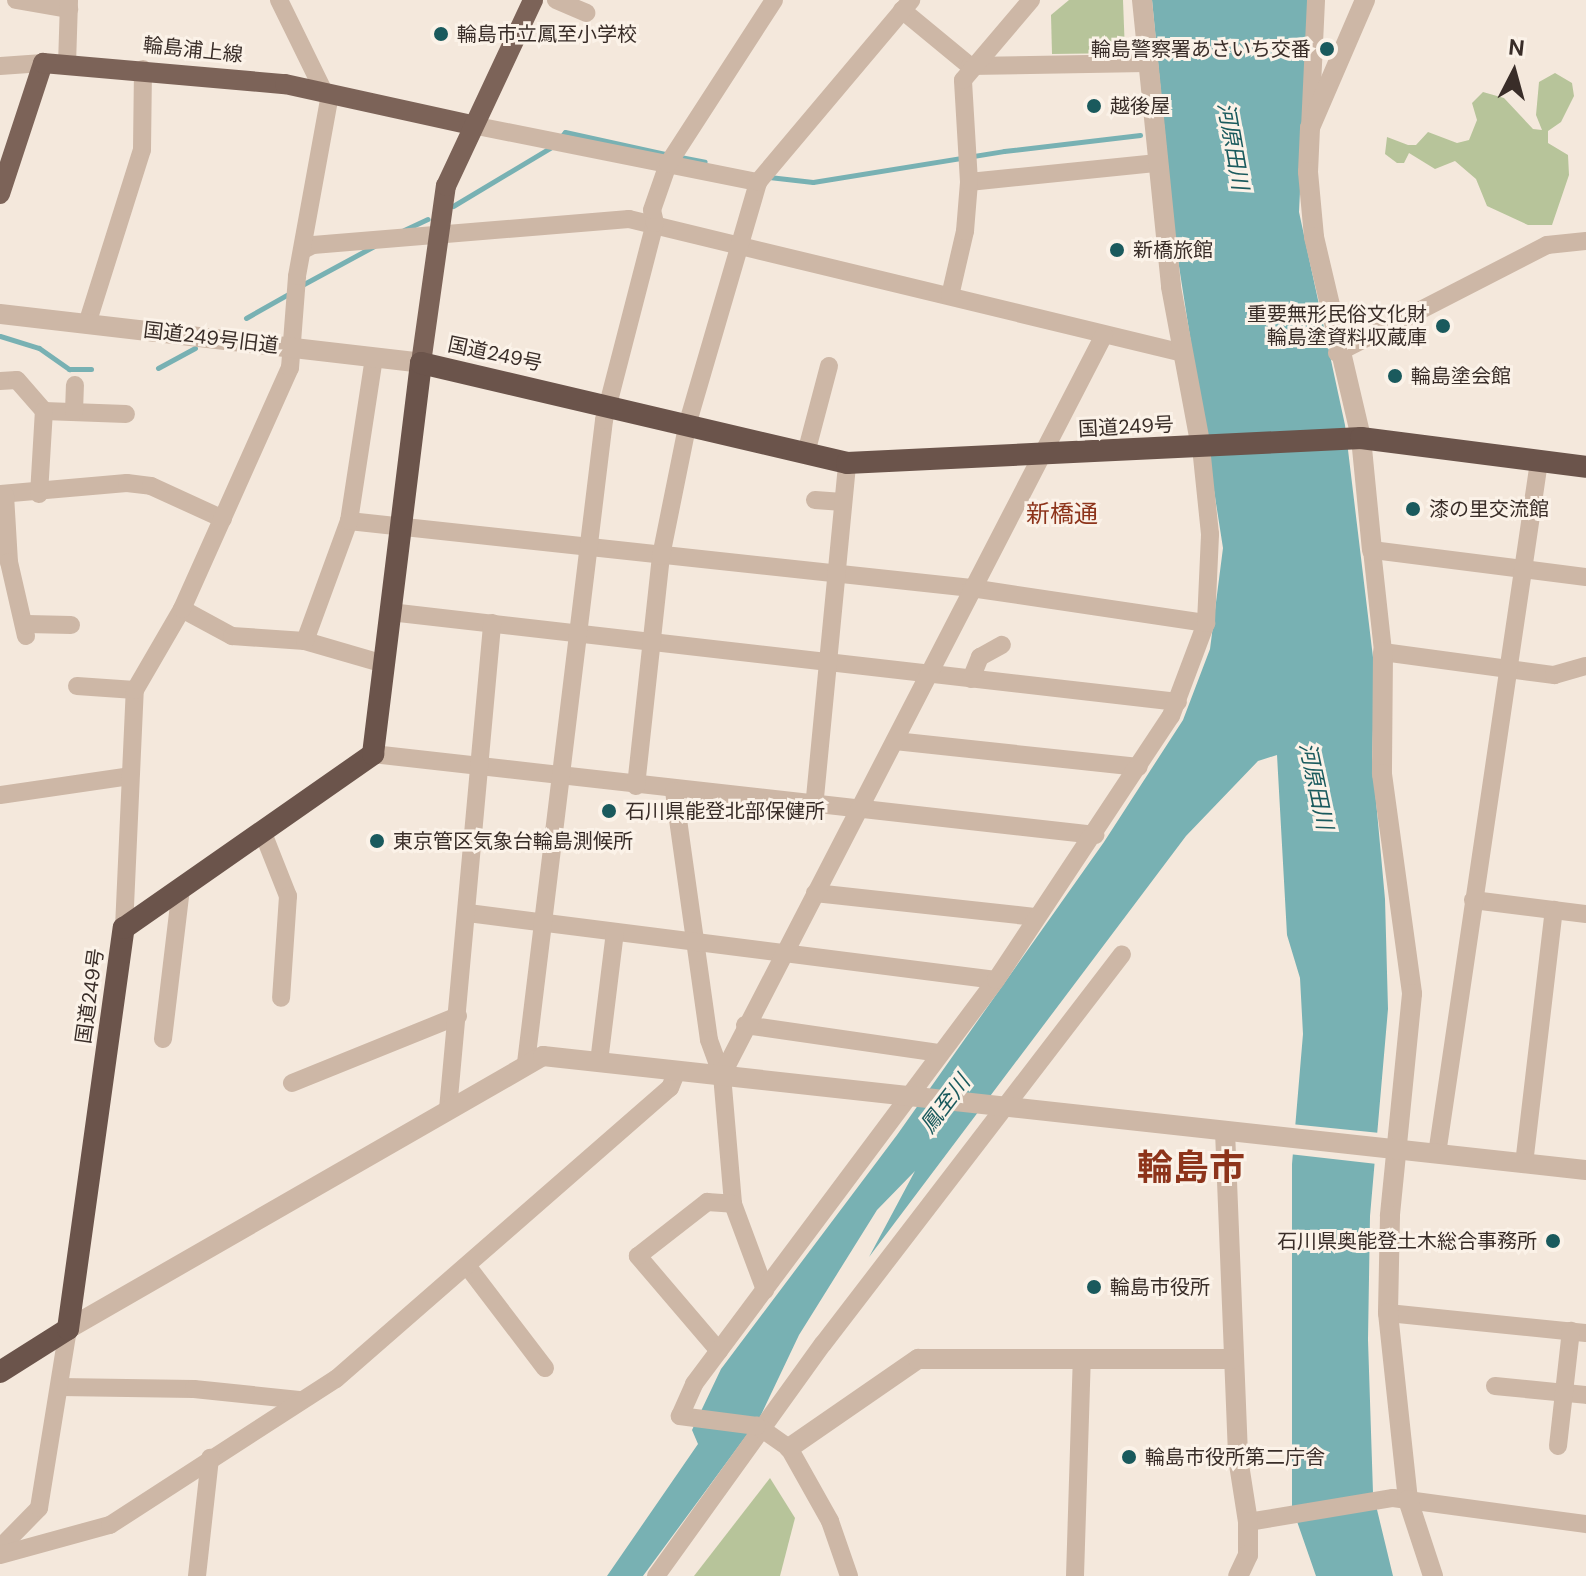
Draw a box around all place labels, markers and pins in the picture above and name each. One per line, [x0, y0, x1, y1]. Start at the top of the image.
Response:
place label: 輪島市立鳳至小学校 [457, 22, 637, 46]
marker: 輪島市立鳳至小学校 [432, 25, 450, 43]
place label: 輪島警察署あさいち交番 [1091, 37, 1311, 61]
marker: 輪島警察署あさいち交番 [1318, 40, 1336, 58]
place label: 越後屋 [1110, 94, 1170, 118]
marker: 越後屋 [1085, 97, 1103, 115]
place label: 新橋旅館 [1133, 238, 1213, 262]
marker: 新橋旅館 [1108, 241, 1126, 259]
place label: 重要無形民俗文化財 輪島塗資料収蔵庫 [1247, 302, 1427, 349]
marker: 重要無形民俗文化財 輪島塗資料収蔵庫 [1434, 317, 1452, 335]
place label: 輪島塗会館 [1411, 364, 1511, 388]
marker: 輪島塗会館 [1386, 367, 1404, 385]
place label: 漆の里交流館 [1429, 497, 1549, 521]
marker: 漆の里交流館 [1404, 500, 1422, 518]
place label: 石川県能登北部保健所 [625, 799, 825, 823]
marker: 石川県能登北部保健所 [600, 802, 618, 820]
place label: 東京管区気象台輪島測候所 [393, 829, 633, 853]
marker: 東京管区気象台輪島測候所 [368, 832, 386, 850]
place label: 石川県奥能登土木総合事務所 [1277, 1229, 1537, 1253]
marker: 石川県奥能登土木総合事務所 [1544, 1232, 1562, 1250]
place label: 輪島市役所 [1110, 1275, 1210, 1299]
marker: 輪島市役所 [1085, 1278, 1103, 1296]
place label: 輪島市役所第二庁舎 [1145, 1445, 1325, 1469]
marker: 輪島市役所第二庁舎 [1120, 1448, 1138, 1466]

